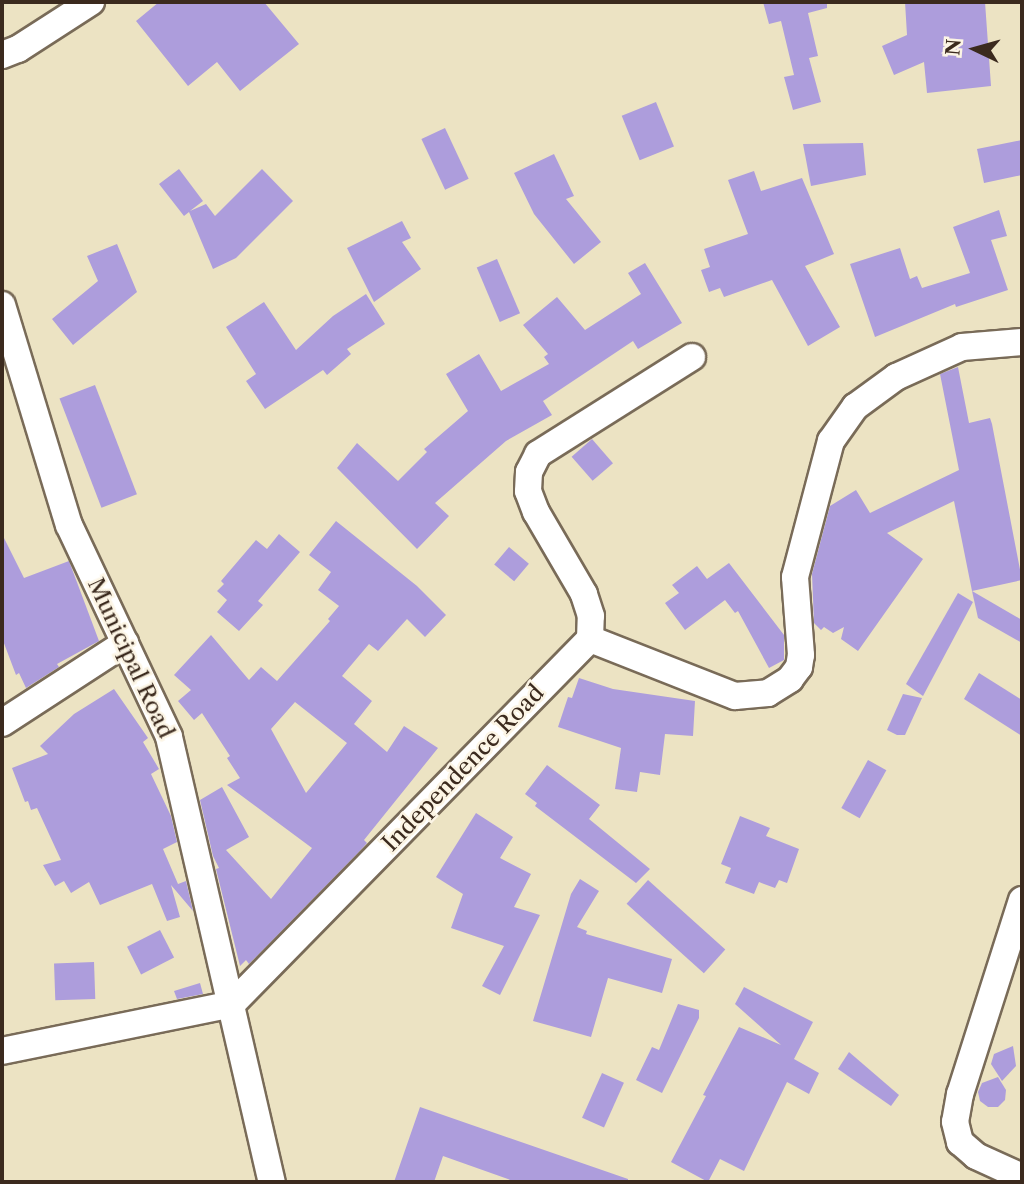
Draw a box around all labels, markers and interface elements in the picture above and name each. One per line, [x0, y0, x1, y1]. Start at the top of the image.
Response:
north arrow [940, 14, 1010, 84]
text: N [941, 38, 966, 56]
street label: Municipal Road [82, 573, 180, 743]
street label: Independence Road [376, 679, 550, 857]

